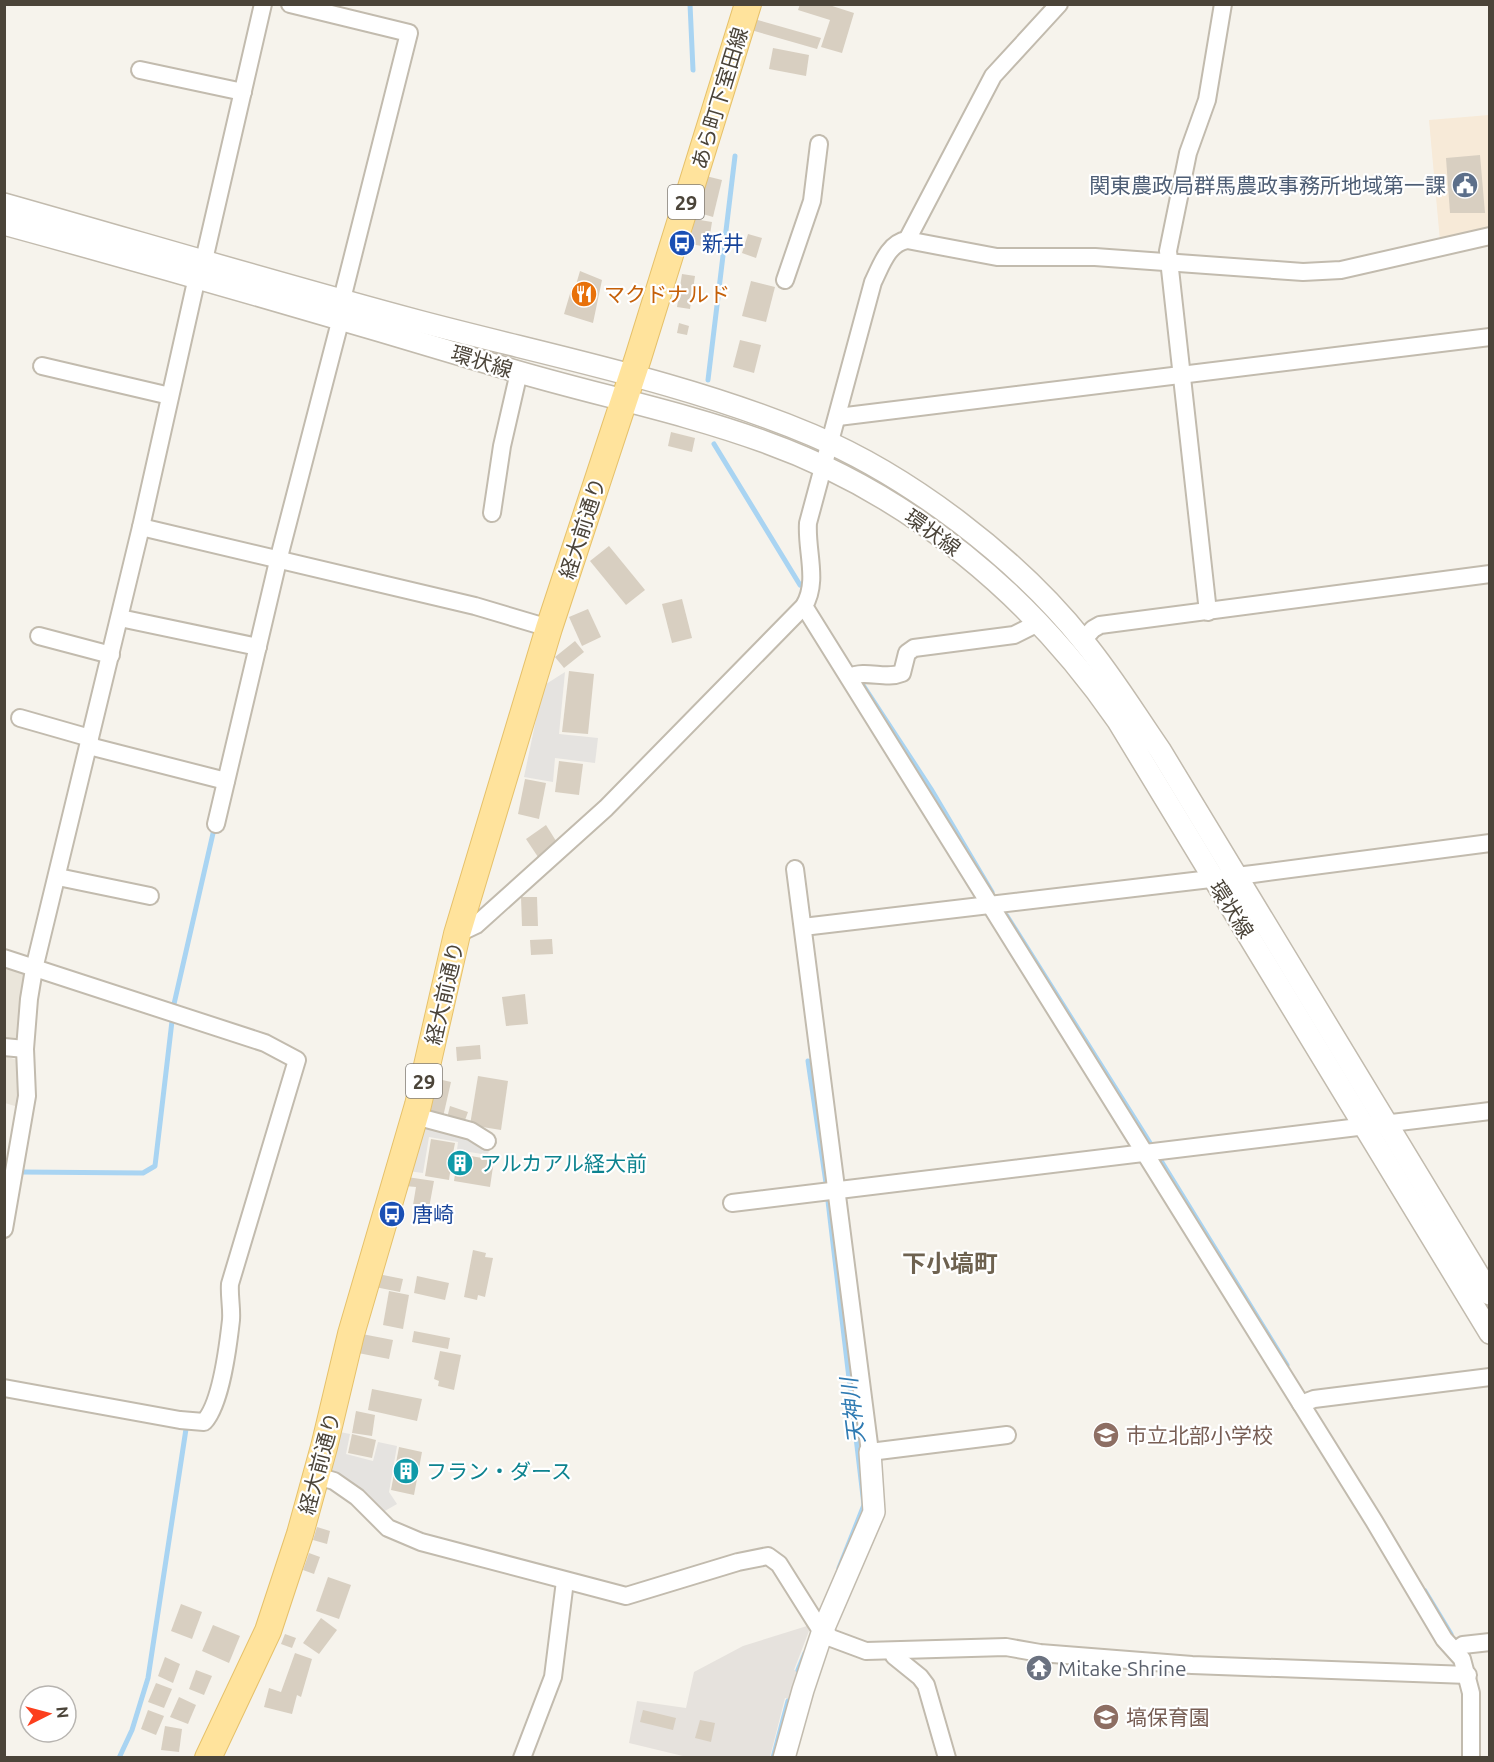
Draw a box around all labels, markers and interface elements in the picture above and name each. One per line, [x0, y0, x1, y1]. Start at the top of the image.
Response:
street label: あら町下室田線 [686, 24, 752, 172]
public building icon: 関東農政局群馬農政事務所地域第一課 [1450, 170, 1480, 200]
place label: 関東農政局群馬農政事務所地域第一課 [1089, 173, 1446, 197]
road number: 29 [668, 185, 704, 219]
bus stop icon: 新井 [667, 228, 697, 258]
place label: 新井 [702, 231, 744, 255]
restaurant icon: マクドナルド [569, 279, 599, 309]
place label: マクドナルド [604, 282, 730, 306]
street label: 環状線 [448, 340, 516, 382]
street label: 経大前通り [554, 474, 610, 582]
street label: 環状線 [900, 504, 966, 560]
street label: 環状線 [1205, 876, 1259, 942]
street label: 経大前通り [420, 939, 468, 1047]
road number: 29 [406, 1064, 442, 1098]
building icon: アルカアル経大前 [445, 1148, 475, 1178]
place label: アルカアル経大前 [480, 1151, 647, 1175]
bus stop icon: 唐崎 [377, 1199, 407, 1229]
place label: 唐崎 [412, 1202, 454, 1226]
district label: 下小塙町 [902, 1250, 998, 1277]
water label: 天神川 [835, 1375, 868, 1445]
street label: 経大前通り [294, 1409, 344, 1517]
school or university icon: 市立北部小学校 [1091, 1420, 1121, 1450]
place label: 市立北部小学校 [1126, 1423, 1273, 1447]
building icon: フラン・ダース [391, 1456, 421, 1486]
place label: フラン・ダース [426, 1459, 572, 1483]
temple icon: Mitake Shrine [1024, 1653, 1054, 1683]
place label: Mitake Shrine [1058, 1656, 1187, 1680]
north arrow [18, 1684, 78, 1744]
school or university icon: 塙保育園 [1091, 1702, 1121, 1732]
place label: 塙保育園 [1126, 1705, 1210, 1729]
text: N [53, 1706, 72, 1719]

